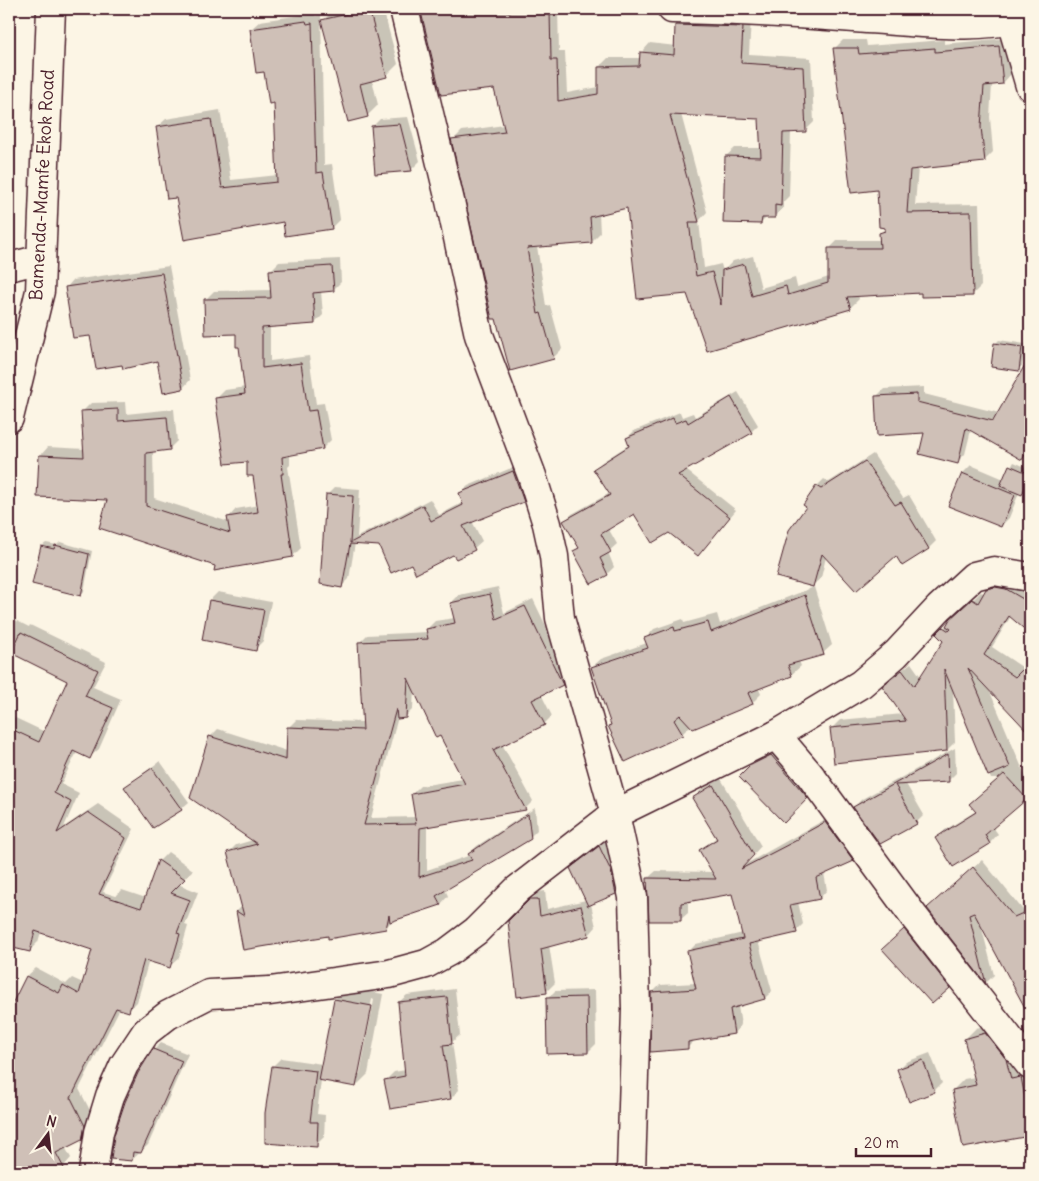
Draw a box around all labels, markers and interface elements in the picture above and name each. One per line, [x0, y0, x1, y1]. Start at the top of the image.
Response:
street label: Bamenda-Mamfe Ekok Road [24, 68, 59, 301]
north arrow [22, 1108, 72, 1158]
text: N [44, 1111, 58, 1131]
scale bar [856, 1126, 932, 1158]
text: 20 m [864, 1133, 899, 1152]

